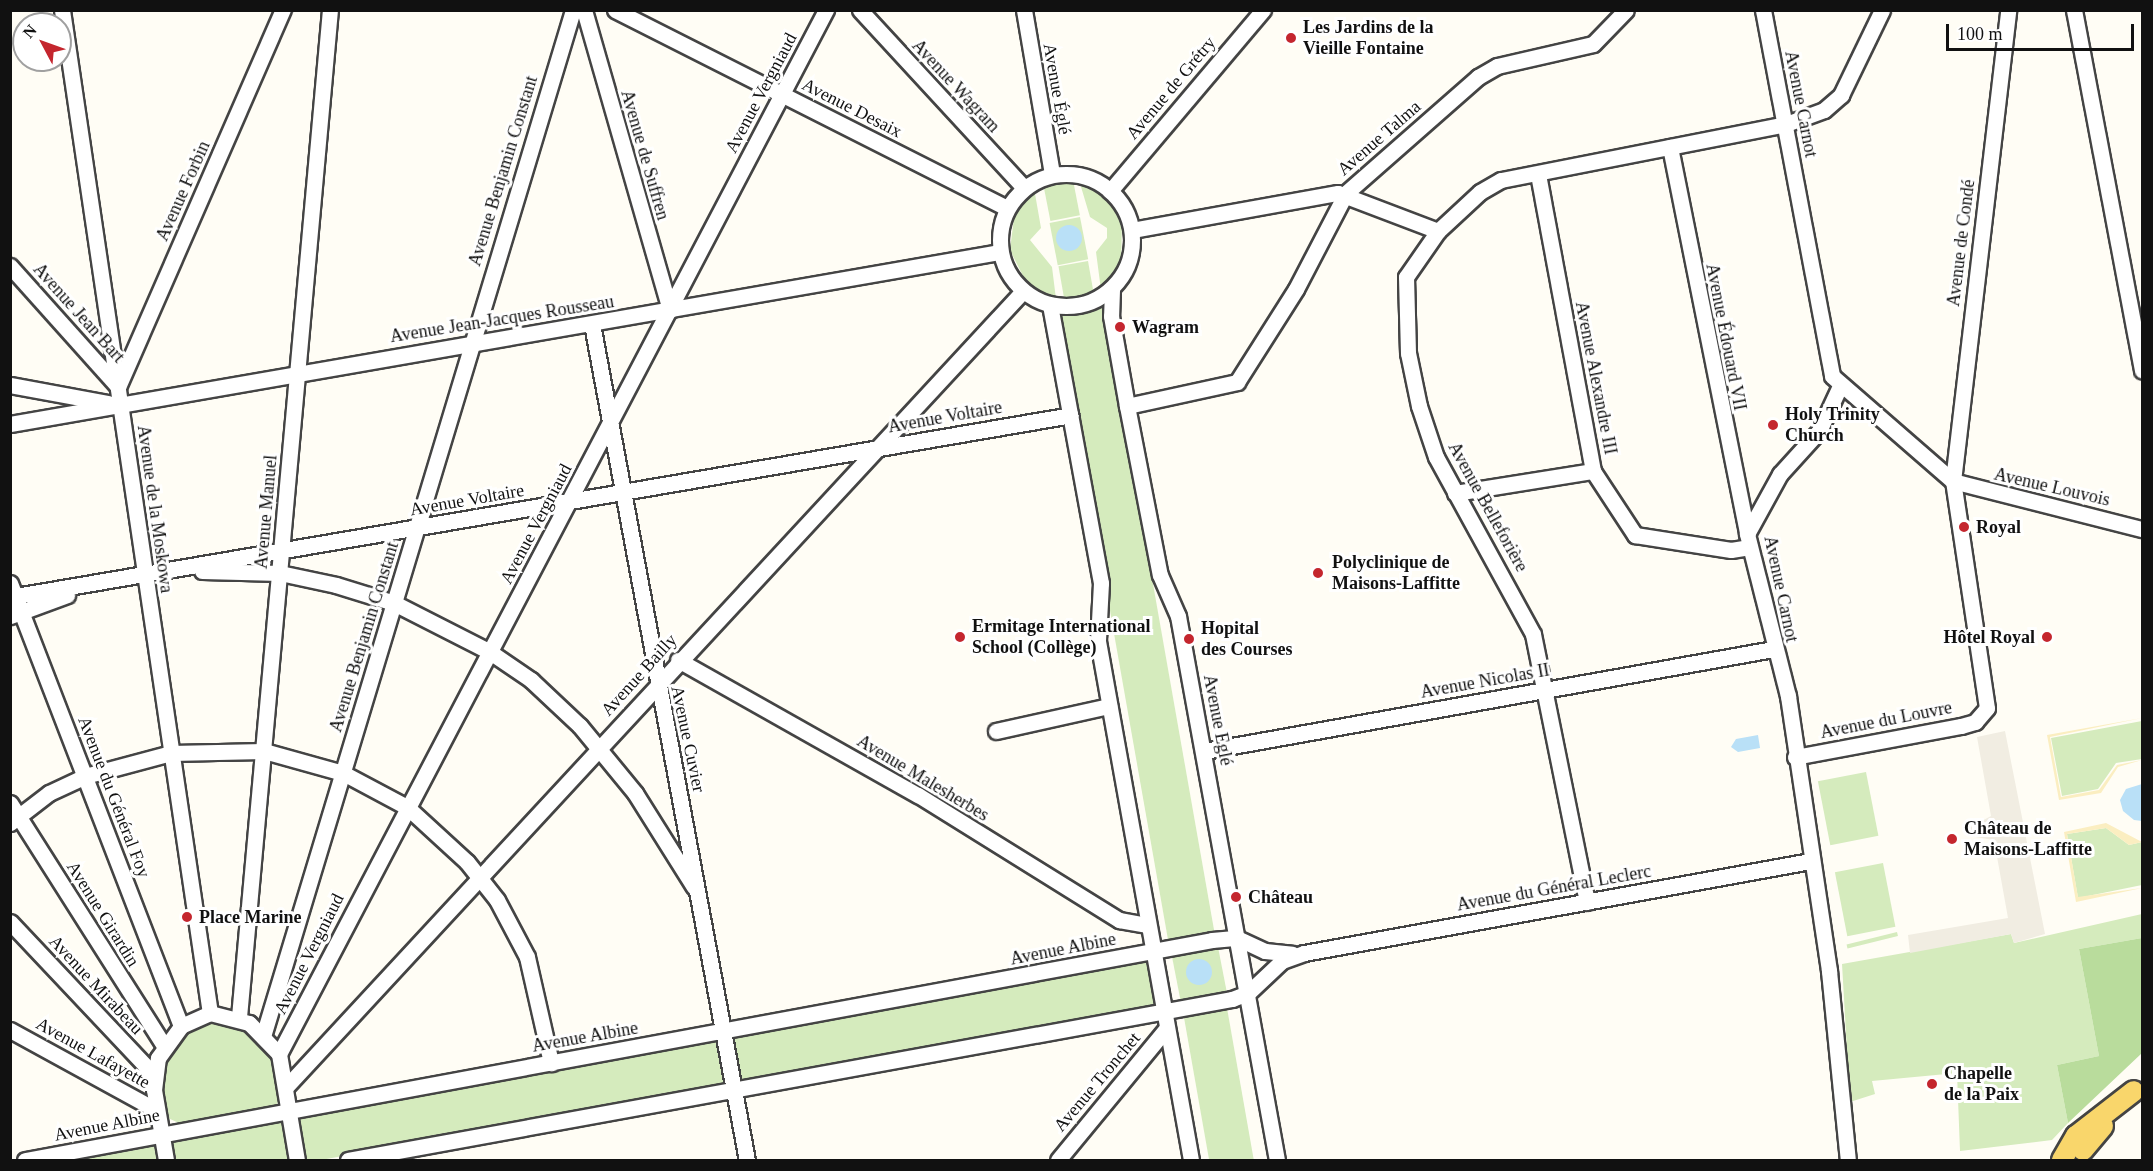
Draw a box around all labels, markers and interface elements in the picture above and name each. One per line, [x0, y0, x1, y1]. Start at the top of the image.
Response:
north arrow [12, 12, 72, 72]
scale bar [1949, 12, 2136, 50]
place label: Les Jardins de la Vieille Fontaine [1303, 17, 1434, 60]
text: N [19, 21, 40, 41]
text: 100 m [1957, 24, 2003, 44]
street label: Avenue Vergniaud [720, 29, 802, 157]
marker: Les Jardins de la Vieille Fontaine [1284, 31, 1298, 45]
street label: Avenue de Grétry [1122, 32, 1220, 144]
street label: Avenue Wagram [907, 35, 1005, 137]
street label: Avenue Églé [1038, 42, 1076, 136]
street label: Avenue Carnot [1780, 49, 1822, 159]
street label: Avenue Benjamin Constant [464, 73, 542, 269]
street label: Avenue Desaix [798, 74, 906, 142]
street label: Avenue de Suffren [616, 87, 674, 223]
street label: Avenue Talma [1333, 96, 1425, 180]
street label: Avenue Forbin [151, 138, 215, 244]
street label: Avenue de Condé [1943, 178, 1979, 308]
street label: Avenue Jean Bart [29, 259, 129, 367]
street label: Avenue Édouard VII [1701, 262, 1751, 412]
street label: Avenue Jean-Jacques Rousseau [388, 291, 616, 347]
street label: Avenue Alexandre III [1570, 299, 1622, 457]
place label: Wagram [1132, 316, 1199, 338]
marker: Wagram [1113, 320, 1127, 334]
street label: Avenue Voltaire [886, 396, 1004, 438]
place label: Holy Trinity Church [1785, 404, 1880, 446]
marker: Holy Trinity Church [1766, 418, 1780, 432]
street label: Avenue de la Moskowa [133, 424, 177, 594]
street label: Avenue Belleforière [1443, 438, 1533, 576]
street label: Avenue Manuel [250, 454, 282, 570]
street label: Avenue Vergniaud [495, 460, 577, 588]
street label: Avenue Louvois [1992, 463, 2112, 511]
street label: Avenue Voltaire [408, 479, 526, 521]
place label: Royal [1976, 516, 2021, 538]
marker: Royal [1957, 520, 1971, 534]
street label: Avenue Carnot [1759, 534, 1803, 644]
street label: Avenue Benjamin Constant [325, 539, 403, 735]
place label: Polyclinique de Maisons-Laffitte [1332, 552, 1460, 594]
marker: Polyclinique de Maisons-Laffitte [1309, 564, 1327, 582]
place label: Ermitage International School (Collège) [972, 616, 1150, 658]
place label: Hopital des Courses [1201, 618, 1293, 660]
place label: Hôtel Royal [1944, 626, 2035, 648]
street label: Avenue Bailly [596, 629, 682, 721]
marker: Ermitage International School (Collège) [953, 630, 967, 644]
marker: Hôtel Royal [2040, 630, 2054, 644]
marker: Hopital des Courses [1182, 632, 1196, 646]
street label: Avenue Nicolas II [1419, 659, 1551, 703]
street label: Avenue Eglé [1199, 673, 1237, 767]
street label: Avenue Cuvier [666, 684, 710, 794]
street label: Avenue du Louvre [1818, 697, 1954, 743]
street label: Avenue du Général Foy [73, 713, 155, 881]
street label: Avenue Malesherbes [853, 730, 993, 826]
place label: Château de Maisons-Laffitte [1964, 818, 2092, 860]
marker: Château de Maisons-Laffitte [1945, 832, 1959, 846]
street label: Avenue Girardin [62, 857, 144, 971]
street label: Avenue du Général Leclerc [1455, 860, 1653, 916]
place label: Château [1248, 886, 1313, 908]
street label: Avenue Vergniaud [269, 890, 349, 1018]
marker: Château [1229, 890, 1243, 904]
place label: Place Marine [199, 906, 301, 928]
marker: Place Marine [180, 910, 194, 924]
street label: Avenue Albine [1008, 928, 1118, 970]
street label: Avenue Mirabeau [44, 931, 148, 1039]
street label: Avenue Lafayette [32, 1013, 154, 1093]
street label: Avenue Albine [530, 1017, 640, 1057]
street label: Avenue Tronchet [1049, 1028, 1145, 1136]
place label: Chapelle de la Paix [1944, 1063, 2019, 1106]
marker: Chapelle de la Paix [1925, 1077, 1939, 1091]
street label: Avenue Albine [52, 1104, 162, 1146]

